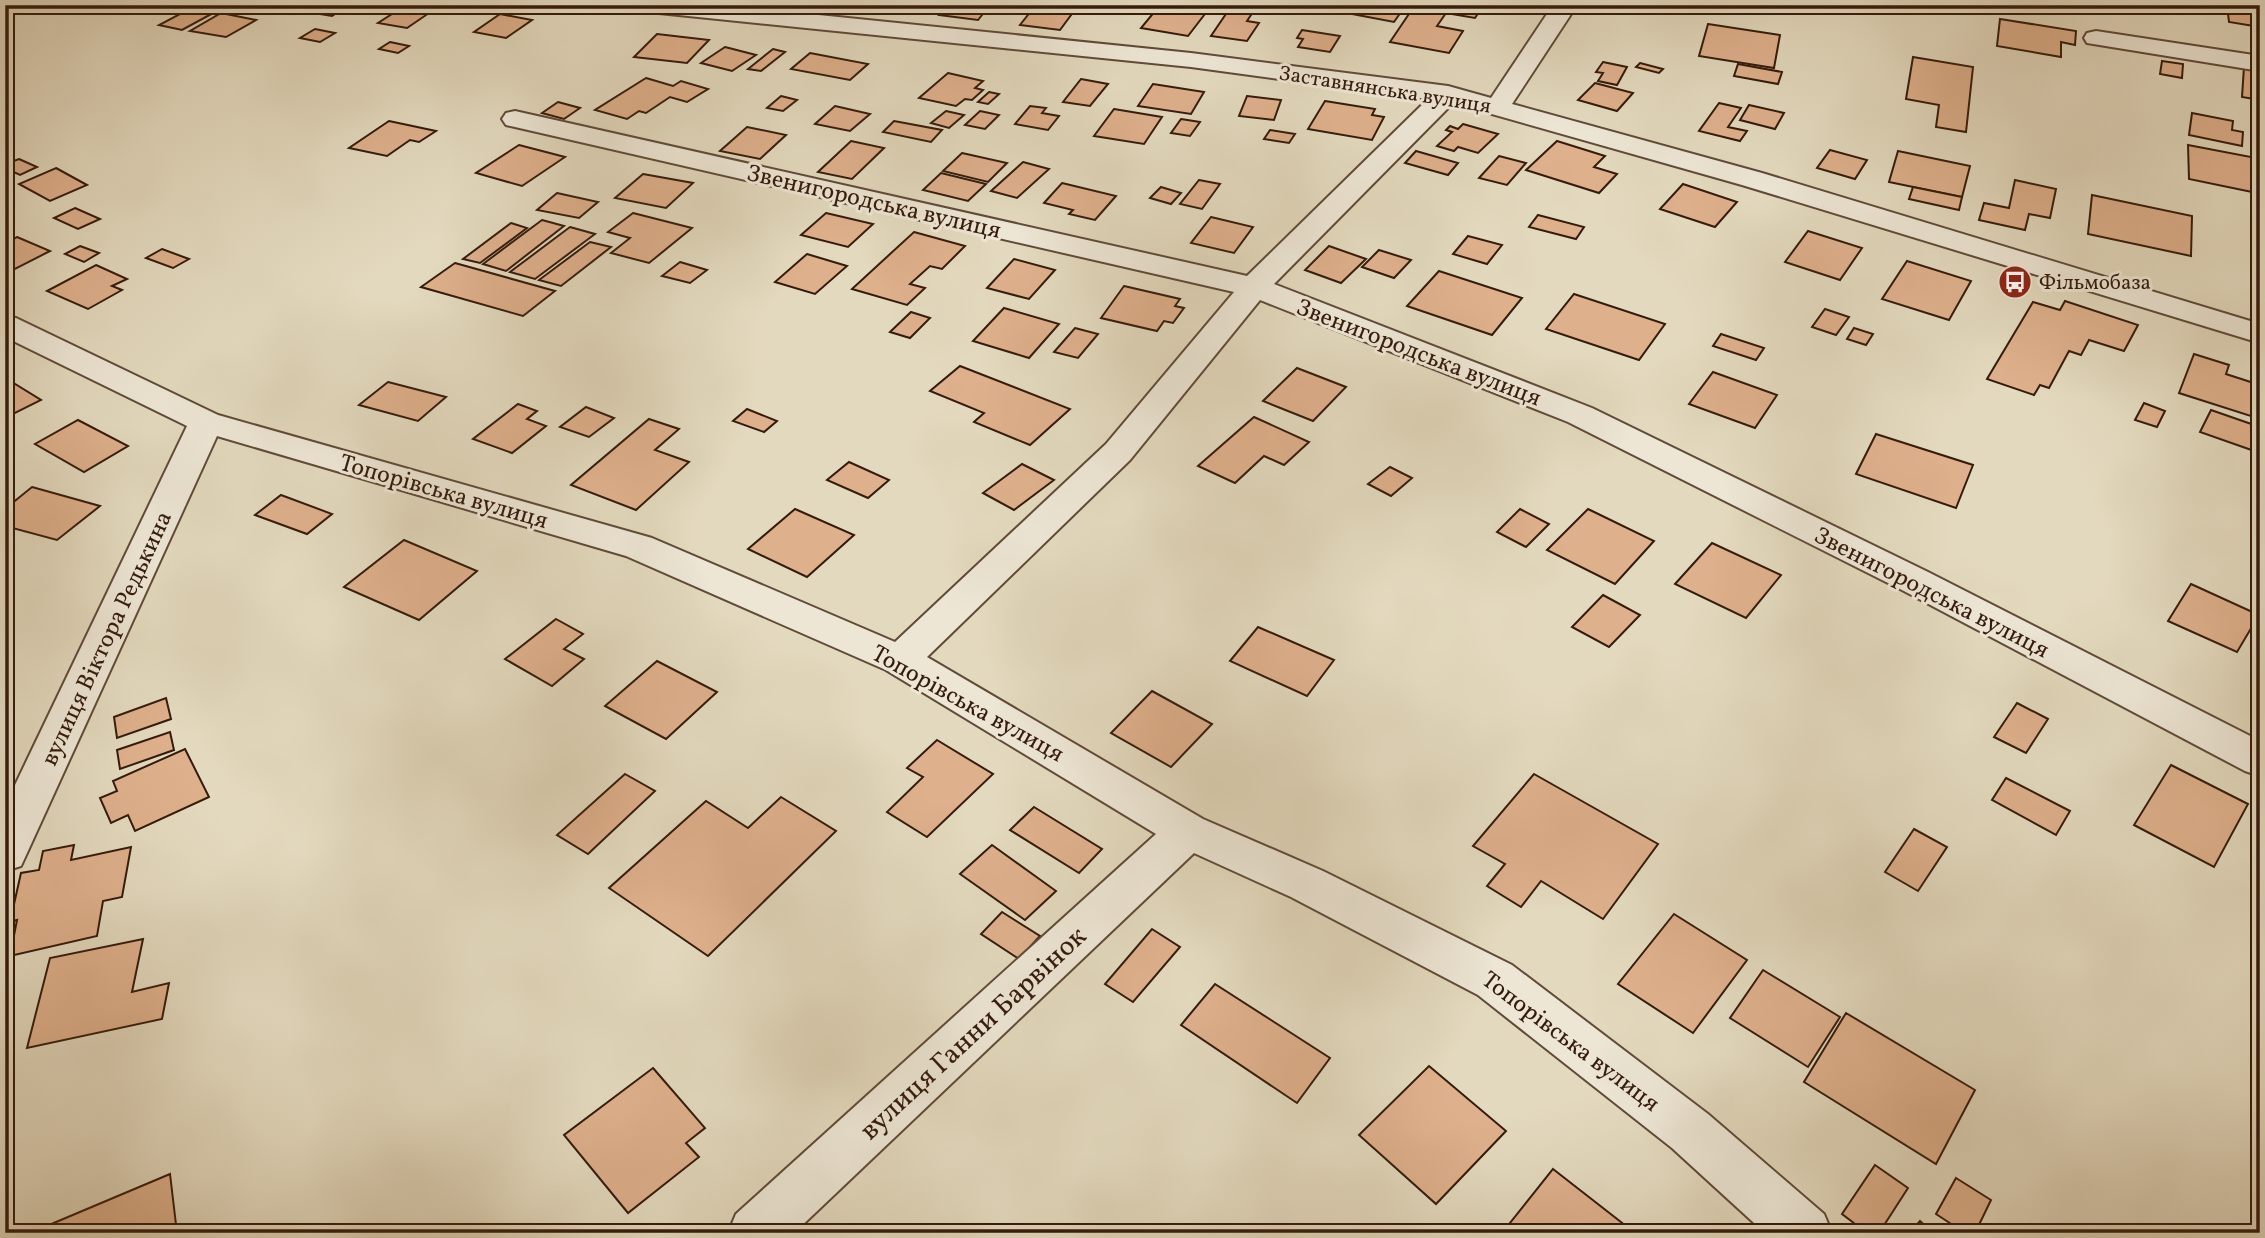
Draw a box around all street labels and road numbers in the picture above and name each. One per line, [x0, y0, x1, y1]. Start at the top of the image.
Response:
street label: Заставнянська вулиця [1277, 59, 1493, 122]
street label: Звенигородська вулиця [743, 157, 1004, 249]
street label: Звенигородська вулиця [1291, 291, 1546, 416]
street label: Топорівська вулиця [335, 447, 552, 539]
street label: вулиця Віктора Редькина [34, 506, 182, 772]
street label: Звенигородська вулиця [1808, 520, 2055, 668]
street label: Топорівська вулиця [865, 638, 1070, 772]
street label: вулиця Ганни Барвінок [851, 918, 1096, 1150]
street label: Топорівська вулиця [1474, 964, 1666, 1121]

